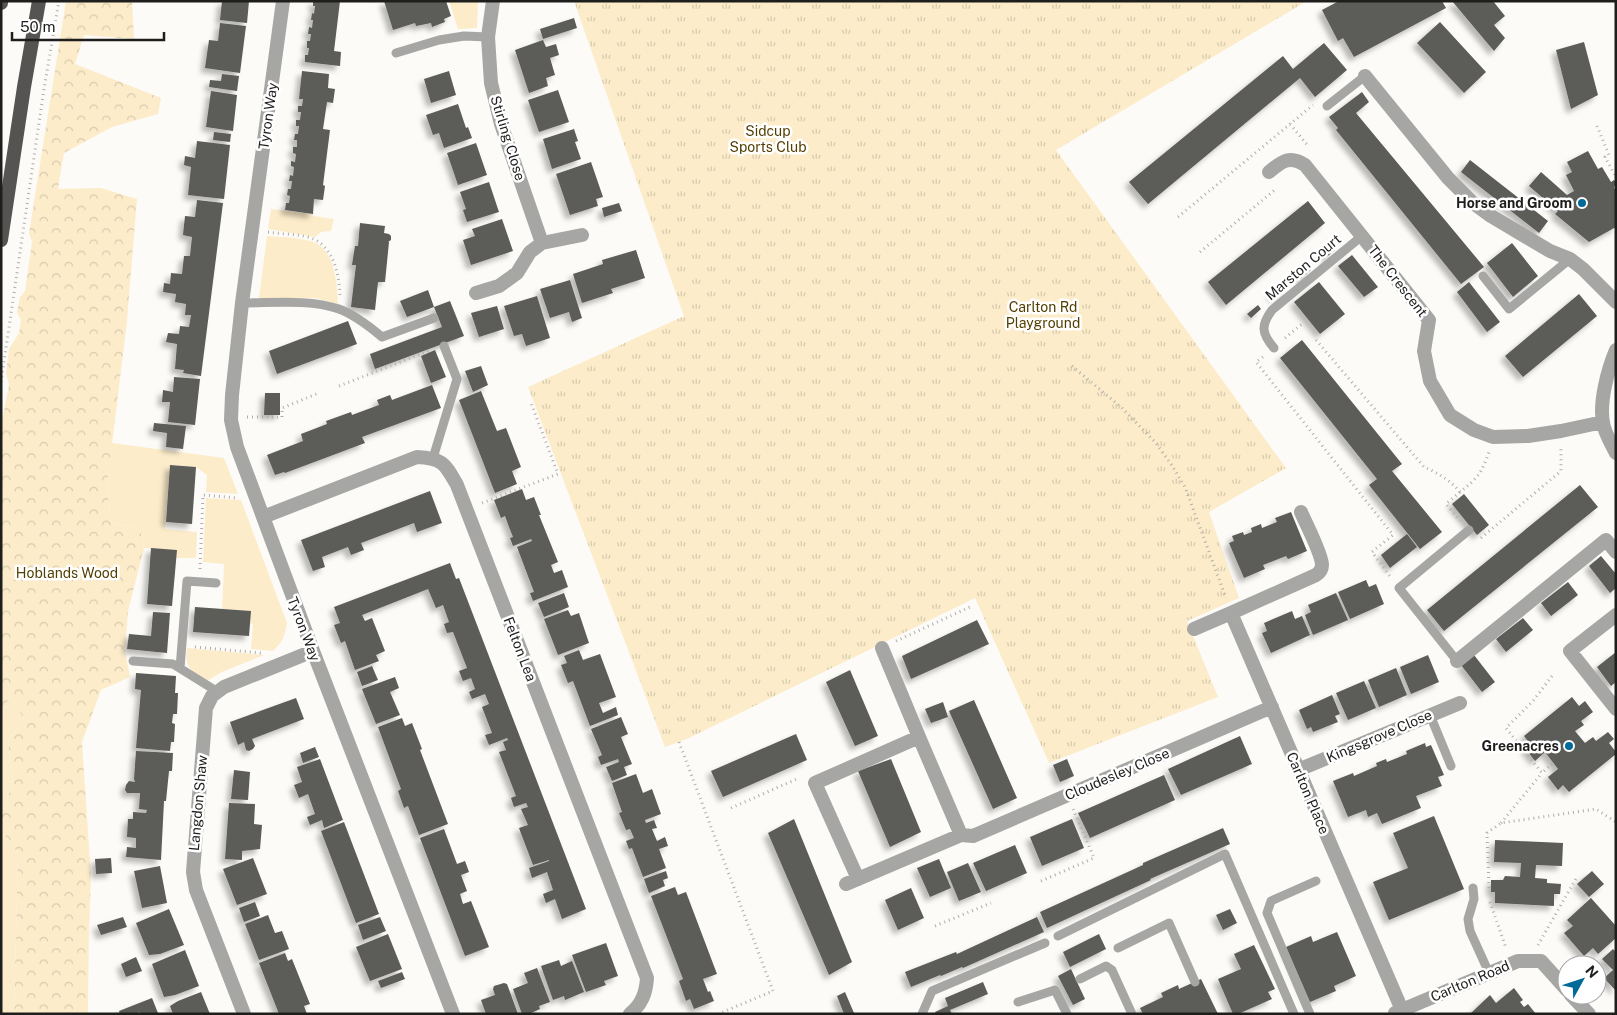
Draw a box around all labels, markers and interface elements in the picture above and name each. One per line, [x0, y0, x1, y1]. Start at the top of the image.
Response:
scale bar [12, 10, 165, 42]
text: 50 m [20, 18, 55, 35]
street label: Tyron Way [255, 81, 281, 150]
street label: Stirling Close [487, 94, 529, 182]
park label: Sidcup Sports Club [730, 123, 806, 155]
place label: Horse and Groom [1456, 195, 1572, 211]
marker: Horse and Groom [1576, 197, 1588, 209]
street label: Marston Court [1262, 231, 1344, 303]
street label: The Crescent [1365, 242, 1431, 320]
park label: Carlton Rd Playground [1006, 299, 1080, 331]
park label: Hoblands Wood [16, 565, 118, 581]
street label: Tyron Way [284, 595, 324, 664]
street label: Felton Lea [500, 614, 540, 684]
street label: Kingsgrove Close [1324, 707, 1434, 765]
place label: Greenacres [1482, 738, 1559, 754]
marker: Greenacres [1563, 740, 1575, 752]
street label: Cloudesley Close [1062, 745, 1172, 803]
street label: Carlton Place [1284, 750, 1332, 836]
street label: Langdon Shaw [186, 755, 210, 851]
north arrow [1557, 955, 1607, 1005]
street label: Carlton Road [1428, 957, 1512, 1005]
text: N [1582, 962, 1602, 981]

